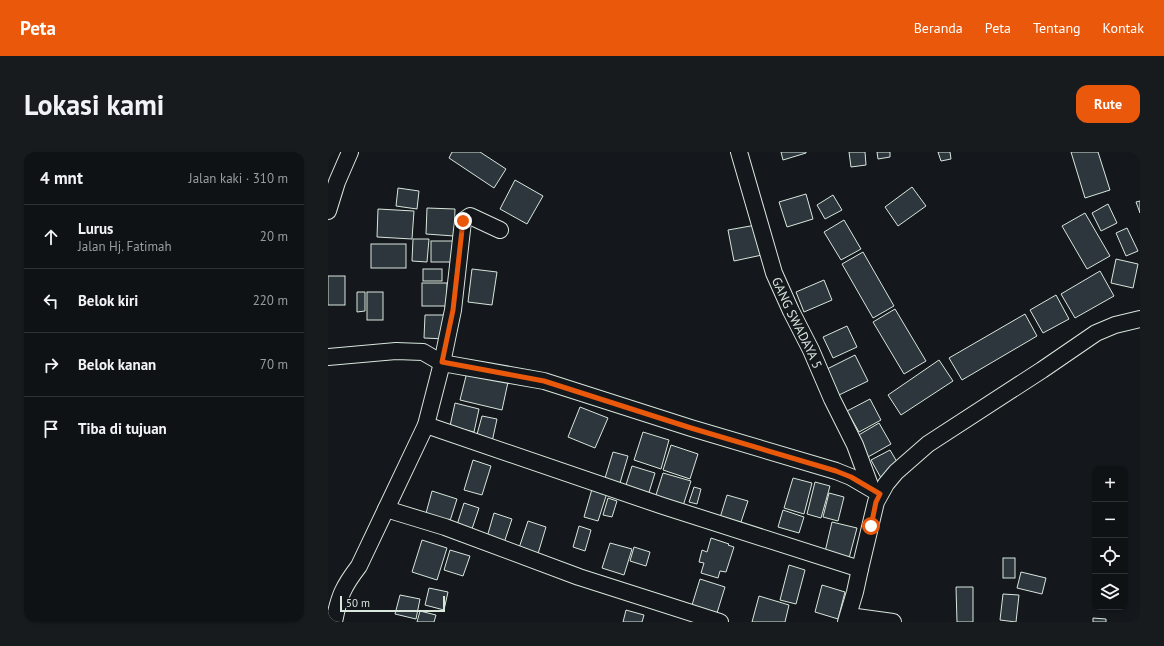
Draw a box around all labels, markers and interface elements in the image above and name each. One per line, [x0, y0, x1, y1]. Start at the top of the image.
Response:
text: Peta [20, 16, 56, 40]
text: Beranda [914, 19, 963, 37]
text: Peta [985, 19, 1011, 37]
text: Tentang [1033, 19, 1081, 37]
text: Kontak [1103, 19, 1144, 37]
button: Rute [1076, 85, 1140, 123]
text: Lokasi kami [24, 86, 164, 123]
text: 4 mnt [40, 167, 83, 189]
text: Jalan kaki · 310 m [189, 170, 288, 187]
route end [454, 212, 472, 230]
text: Lurus [78, 219, 113, 238]
icon: ahead [40, 226, 62, 248]
text: 20 m [260, 228, 288, 245]
text: Jalan Hj. Fatimah [78, 238, 172, 255]
street label: GANG SWADAYA 5 [768, 274, 826, 371]
icon: left [40, 290, 62, 312]
text: Belok kiri [78, 291, 138, 310]
text: 220 m [253, 292, 288, 309]
icon: right [40, 354, 62, 376]
text: Belok kanan [78, 355, 156, 374]
text: 70 m [260, 356, 288, 373]
icon: arrive [40, 418, 62, 440]
text: Tiba di tujuan [78, 419, 167, 438]
map controls [1092, 466, 1128, 610]
button: + [1092, 466, 1128, 502]
button: − [1092, 502, 1128, 538]
route start [862, 517, 880, 535]
button: locate [1092, 538, 1128, 574]
button: layers [1092, 574, 1128, 610]
scale bar [340, 594, 445, 613]
text: 50 m [346, 596, 370, 610]

